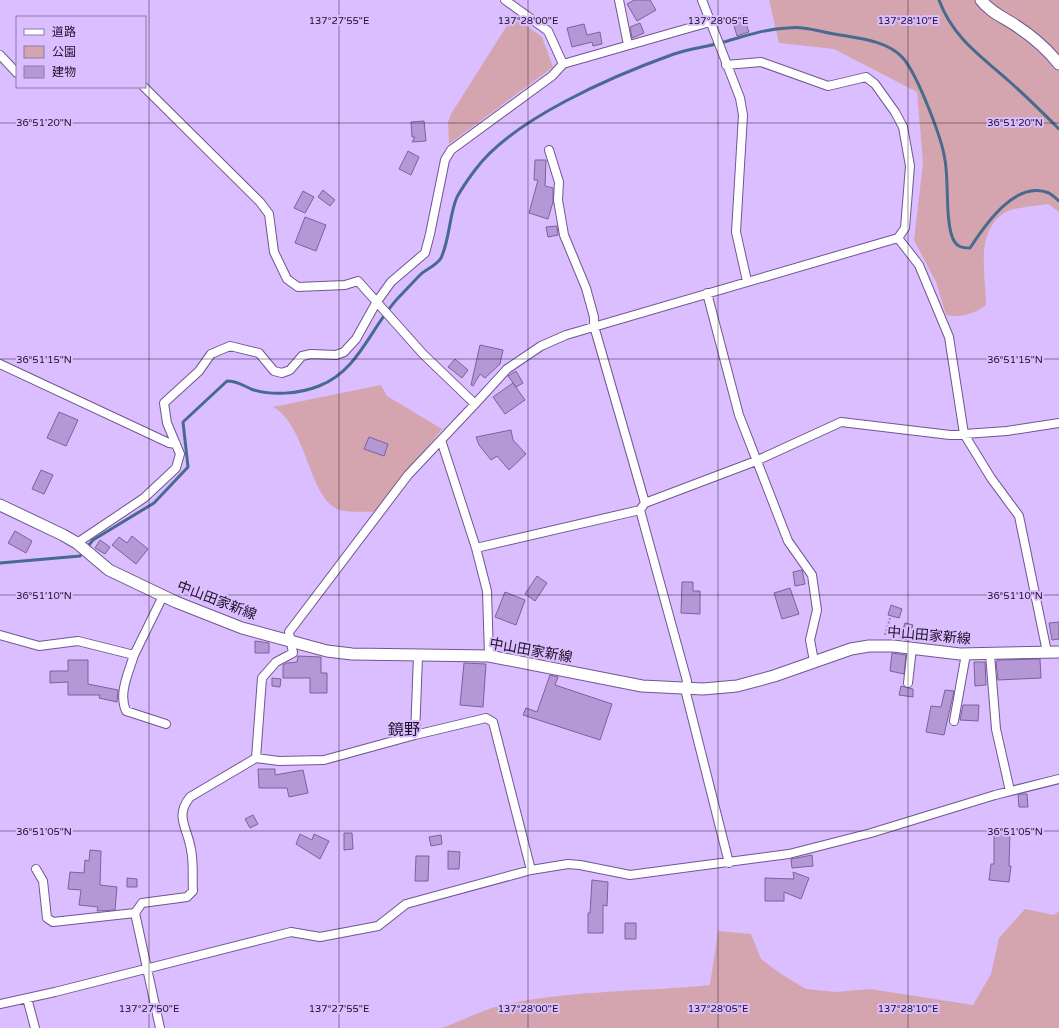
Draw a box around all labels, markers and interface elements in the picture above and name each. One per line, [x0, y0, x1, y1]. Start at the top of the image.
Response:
text: 137°27'55"E [309, 15, 369, 27]
text: 137°28'00"E [498, 15, 558, 27]
text: 137°28'05"E [688, 15, 748, 27]
text: 137°28'10"E [878, 15, 938, 27]
legend [16, 16, 146, 88]
text: 道路 [52, 25, 76, 39]
text: 公園 [52, 45, 76, 59]
text: 建物 [52, 65, 76, 79]
text: 36°51'20"N [16, 117, 72, 129]
text: 36°51'20"N [987, 117, 1043, 129]
text: 36°51'15"N [16, 354, 72, 366]
text: 36°51'15"N [987, 354, 1043, 366]
street label: 中山田家新線 [175, 577, 259, 623]
text: 36°51'10"N [16, 590, 72, 602]
text: 36°51'10"N [987, 590, 1043, 602]
street label: 中山田家新線 [886, 623, 972, 648]
street label: 中山田家新線 [488, 635, 574, 666]
district label: 鏡野 [388, 720, 420, 740]
text: 36°51'05"N [16, 826, 72, 838]
text: 36°51'05"N [987, 826, 1043, 838]
text: 137°27'50"E [119, 1003, 179, 1015]
text: 137°27'55"E [309, 1003, 369, 1015]
text: 137°28'00"E [498, 1003, 558, 1015]
text: 137°28'05"E [688, 1003, 748, 1015]
text: 137°28'10"E [878, 1003, 938, 1015]

